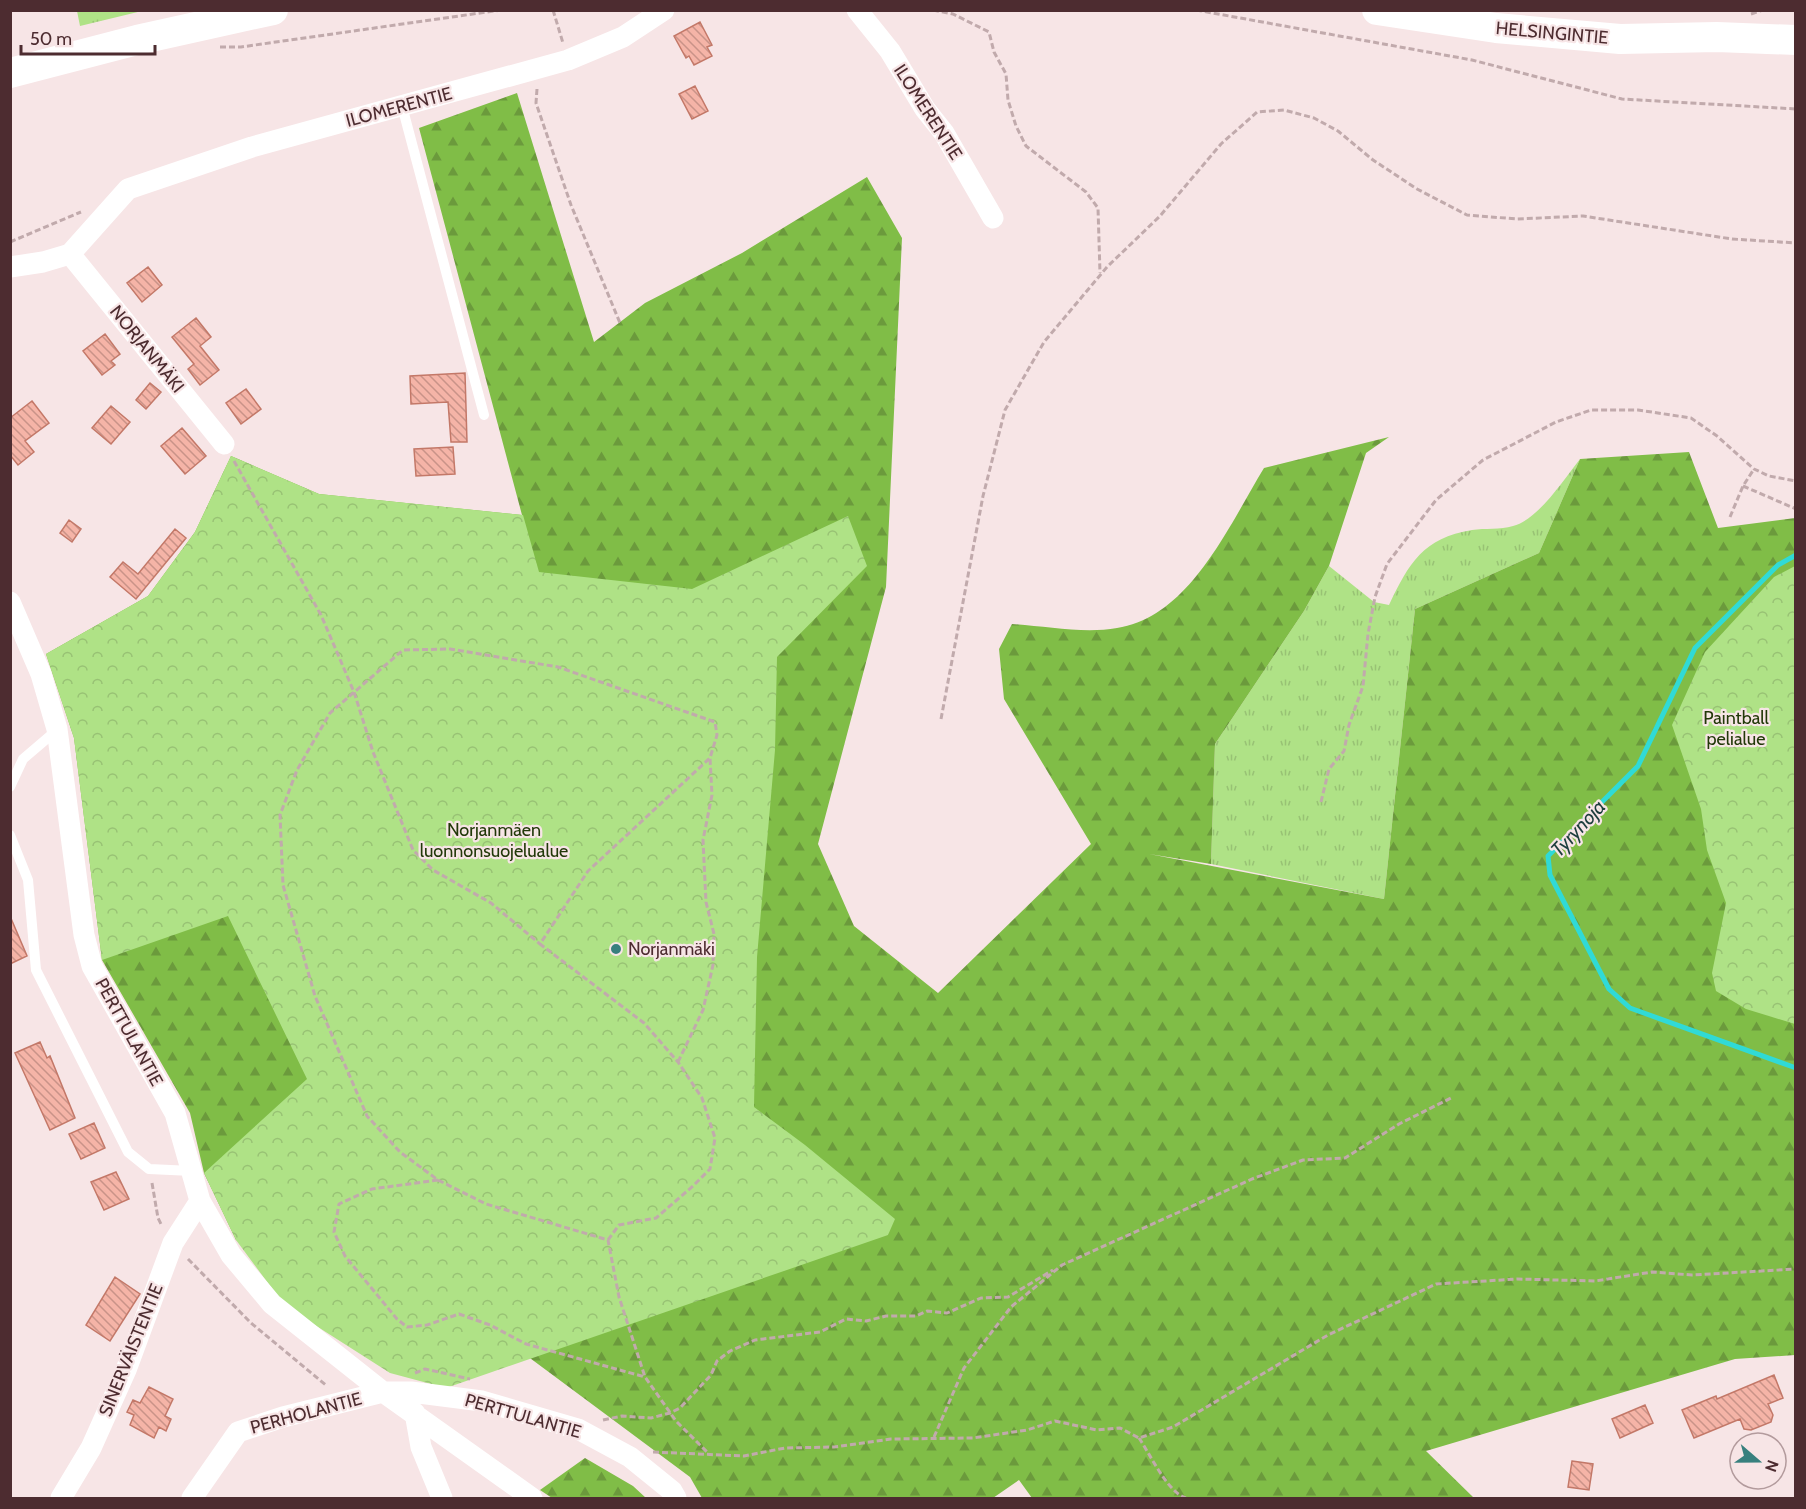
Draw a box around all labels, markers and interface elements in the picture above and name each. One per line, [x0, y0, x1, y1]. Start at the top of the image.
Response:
street label: HELSINGINTIE [1495, 17, 1609, 49]
scale bar [21, 18, 154, 56]
text: 50 m [30, 28, 72, 50]
street label: ILOMERENTIE [889, 60, 967, 164]
street label: ILOMERENTIE [343, 82, 455, 132]
street label: NORJANMÄKI [105, 301, 189, 397]
park label: Paintball pelialue [1703, 707, 1770, 750]
water label: Tyrynoja [1546, 795, 1610, 861]
park label: Norjanmäen luonnonsuojelualue [420, 819, 568, 862]
place label: Norjanmäki [628, 938, 715, 960]
marker: Norjanmäki [609, 942, 623, 956]
street label: PERTTULANTIE [90, 974, 168, 1090]
street label: SINERVÄISTENTIE [94, 1280, 168, 1420]
street label: PERHOLANTIE [248, 1388, 364, 1438]
street label: PERTTULANTIE [462, 1389, 584, 1443]
north arrow [1728, 1431, 1788, 1491]
text: N [1761, 1457, 1782, 1475]

